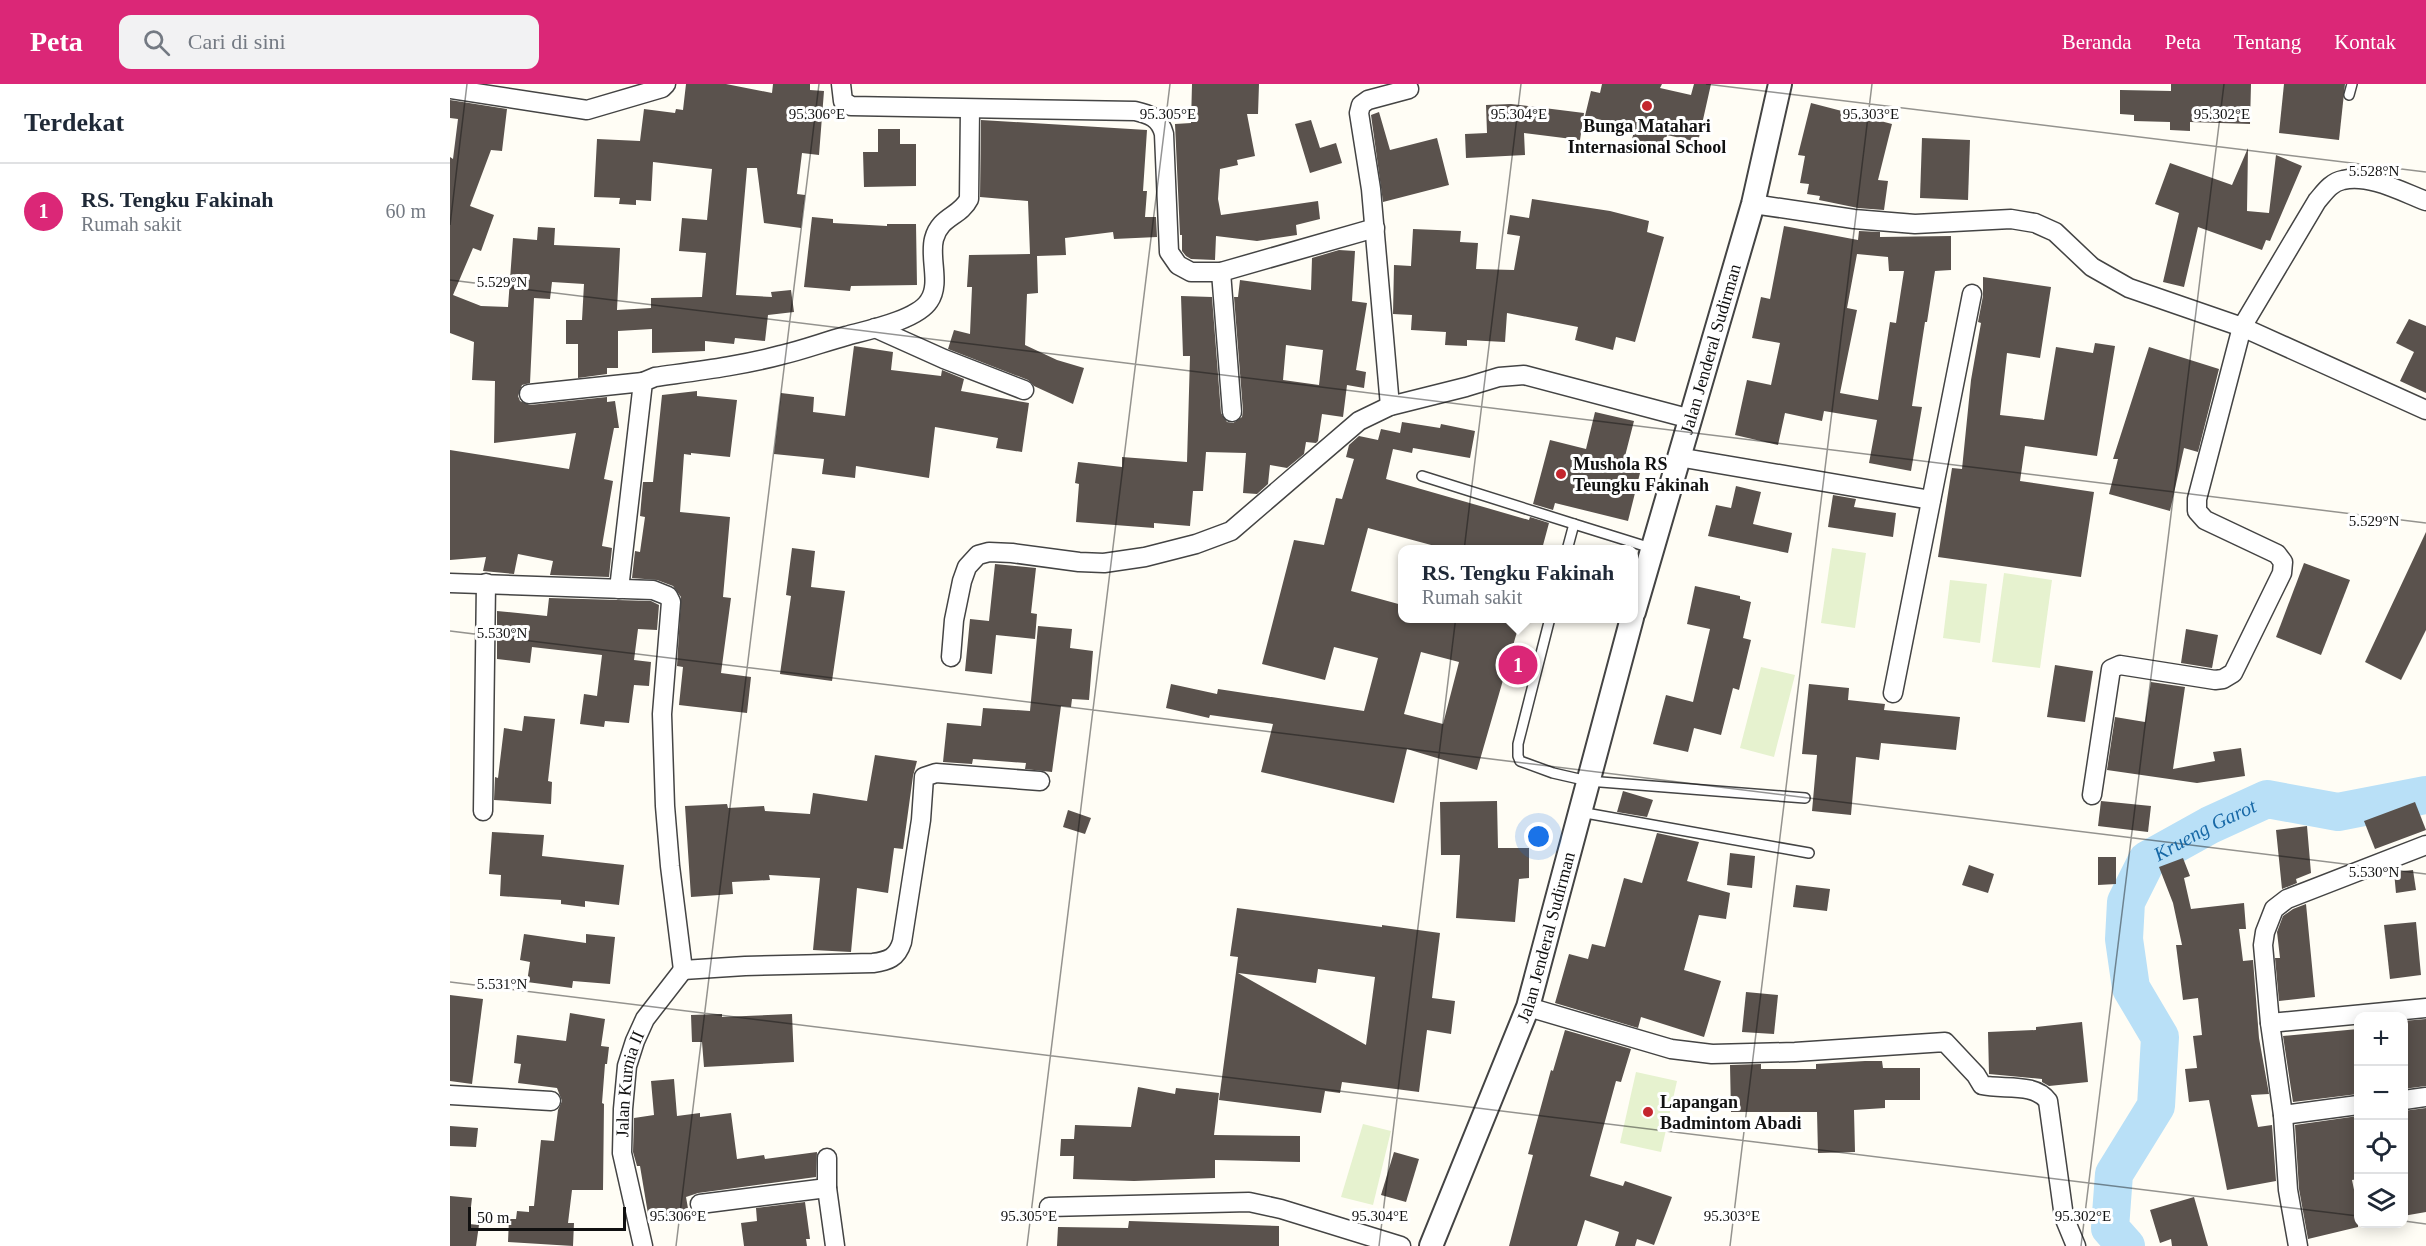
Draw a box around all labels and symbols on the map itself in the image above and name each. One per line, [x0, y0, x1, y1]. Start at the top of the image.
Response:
marker: Bunga Matahari Internasional School [1640, 99, 1654, 113]
text: 95.306°E [789, 106, 845, 122]
text: 95.305°E [1140, 106, 1196, 122]
text: 95.304°E [1491, 106, 1547, 122]
text: 95.303°E [1843, 106, 1899, 122]
text: 95.302°E [2194, 106, 2250, 122]
place label: Bunga Matahari Internasional School [1568, 116, 1726, 157]
text: 5.528°N [2349, 163, 2399, 179]
street label: Jalan Jenderal Sudirman [1676, 262, 1745, 436]
text: 5.529°N [477, 274, 527, 290]
place label: Mushola RS Teungku Fakinah [1573, 454, 1709, 495]
marker: Mushola RS Teungku Fakinah [1554, 467, 1568, 481]
text: 5.529°N [2349, 513, 2399, 529]
text: 5.530°N [477, 625, 527, 641]
pin: 1 [1498, 642, 1538, 688]
water label: Krueng Garot [2149, 794, 2260, 866]
your location [1524, 822, 1553, 851]
street label: Jalan Jenderal Sudirman [1513, 850, 1579, 1026]
text: 5.530°N [2349, 864, 2399, 880]
text: 5.531°N [477, 976, 527, 992]
street label: Jalan Kurnia II [612, 1028, 648, 1138]
place label: Lapangan Badmintom Abadi [1660, 1092, 1802, 1133]
marker: Lapangan Badmintom Abadi [1641, 1105, 1655, 1119]
scale bar [468, 1204, 626, 1232]
text: 95.306°E [650, 1208, 706, 1224]
text: 95.305°E [1001, 1208, 1057, 1224]
text: 95.304°E [1352, 1208, 1408, 1224]
text: 95.303°E [1704, 1208, 1760, 1224]
text: 95.302°E [2055, 1208, 2111, 1224]

